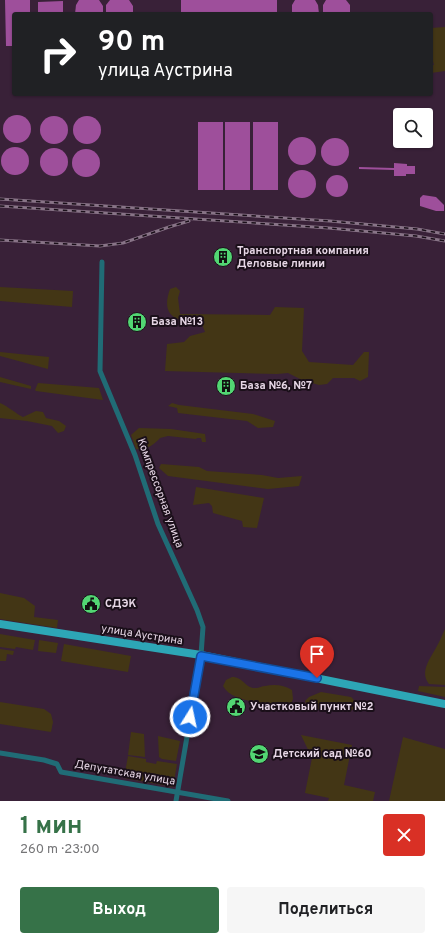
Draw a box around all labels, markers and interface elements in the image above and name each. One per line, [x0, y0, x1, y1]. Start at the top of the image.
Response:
text: 90 m [98, 25, 165, 61]
icon: right [32, 28, 84, 80]
text: улица Аустрина [98, 60, 233, 83]
map controls [393, 108, 433, 148]
button: search [393, 108, 433, 148]
place label: Транспортная компания Деловые линии [237, 244, 369, 271]
building icon: Транспортная компания Деловые линии [212, 246, 234, 268]
building icon: База №13 [126, 311, 148, 333]
place label: База №13 [151, 315, 203, 329]
building icon: База №6, №7 [215, 375, 237, 397]
place label: База №6, №7 [240, 379, 312, 393]
street label: Компрессорная улица [134, 436, 186, 550]
public building icon: СДЭК [80, 593, 102, 615]
place label: СДЭК [105, 597, 137, 611]
street label: улица Аустрина [100, 622, 184, 648]
pin [300, 637, 334, 678]
icon: arrive [306, 643, 328, 665]
position arrow [169, 696, 211, 738]
public building icon: Участковый пункт №2 [225, 696, 247, 718]
place label: Участковый пункт №2 [250, 700, 373, 714]
school or university icon: Детский сад №60 [248, 743, 270, 765]
place label: Детский сад №60 [273, 747, 372, 761]
street label: Депутатская улица [74, 757, 177, 789]
text: 1 мин [20, 812, 82, 842]
button: close [383, 814, 425, 856]
text: 260 m · 23:00 [20, 842, 100, 858]
button: Выход [20, 887, 219, 933]
button: Поделиться [227, 887, 425, 933]

